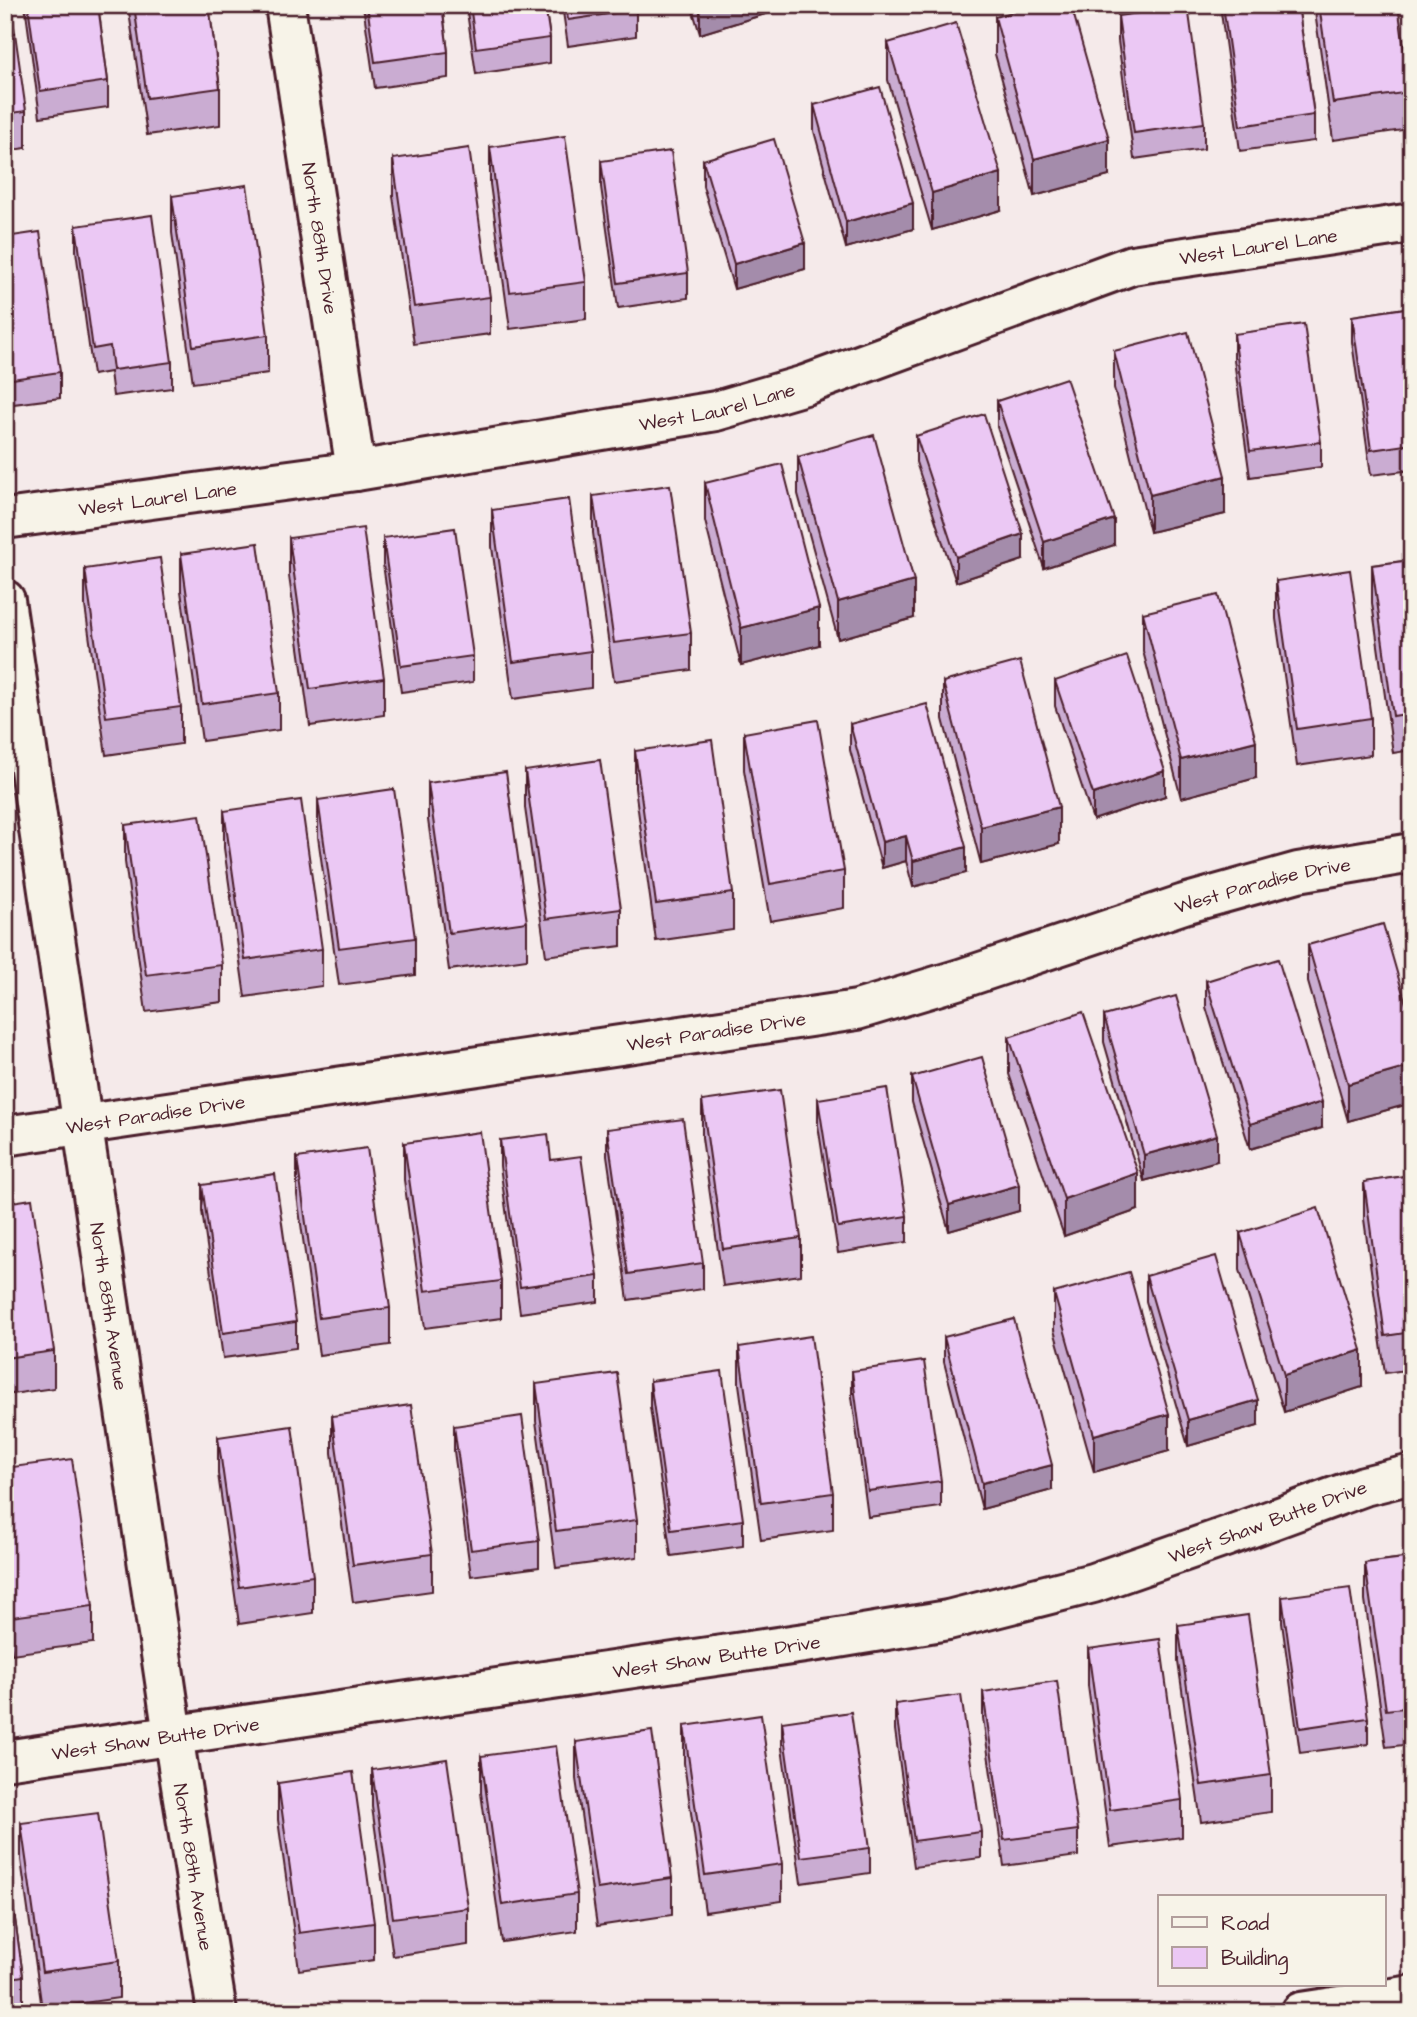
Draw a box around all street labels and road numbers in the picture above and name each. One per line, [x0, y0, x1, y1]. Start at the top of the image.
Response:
street label: North 88th Drive [294, 161, 344, 316]
street label: West Laurel Lane [1178, 222, 1339, 273]
street label: West Laurel Lane [637, 377, 798, 439]
street label: West Laurel Lane [77, 475, 239, 524]
street label: West Paradise Drive [1171, 851, 1353, 921]
street label: West Paradise Drive [625, 1006, 808, 1059]
street label: West Paradise Drive [64, 1089, 247, 1142]
street label: North 88th Avenue [82, 1221, 134, 1392]
street label: West Shaw Butte Drive [1165, 1474, 1371, 1571]
street label: West Shaw Butte Drive [611, 1629, 822, 1686]
street label: West Shaw Butte Drive [50, 1711, 261, 1768]
street label: North 88th Avenue [166, 1782, 219, 1953]

